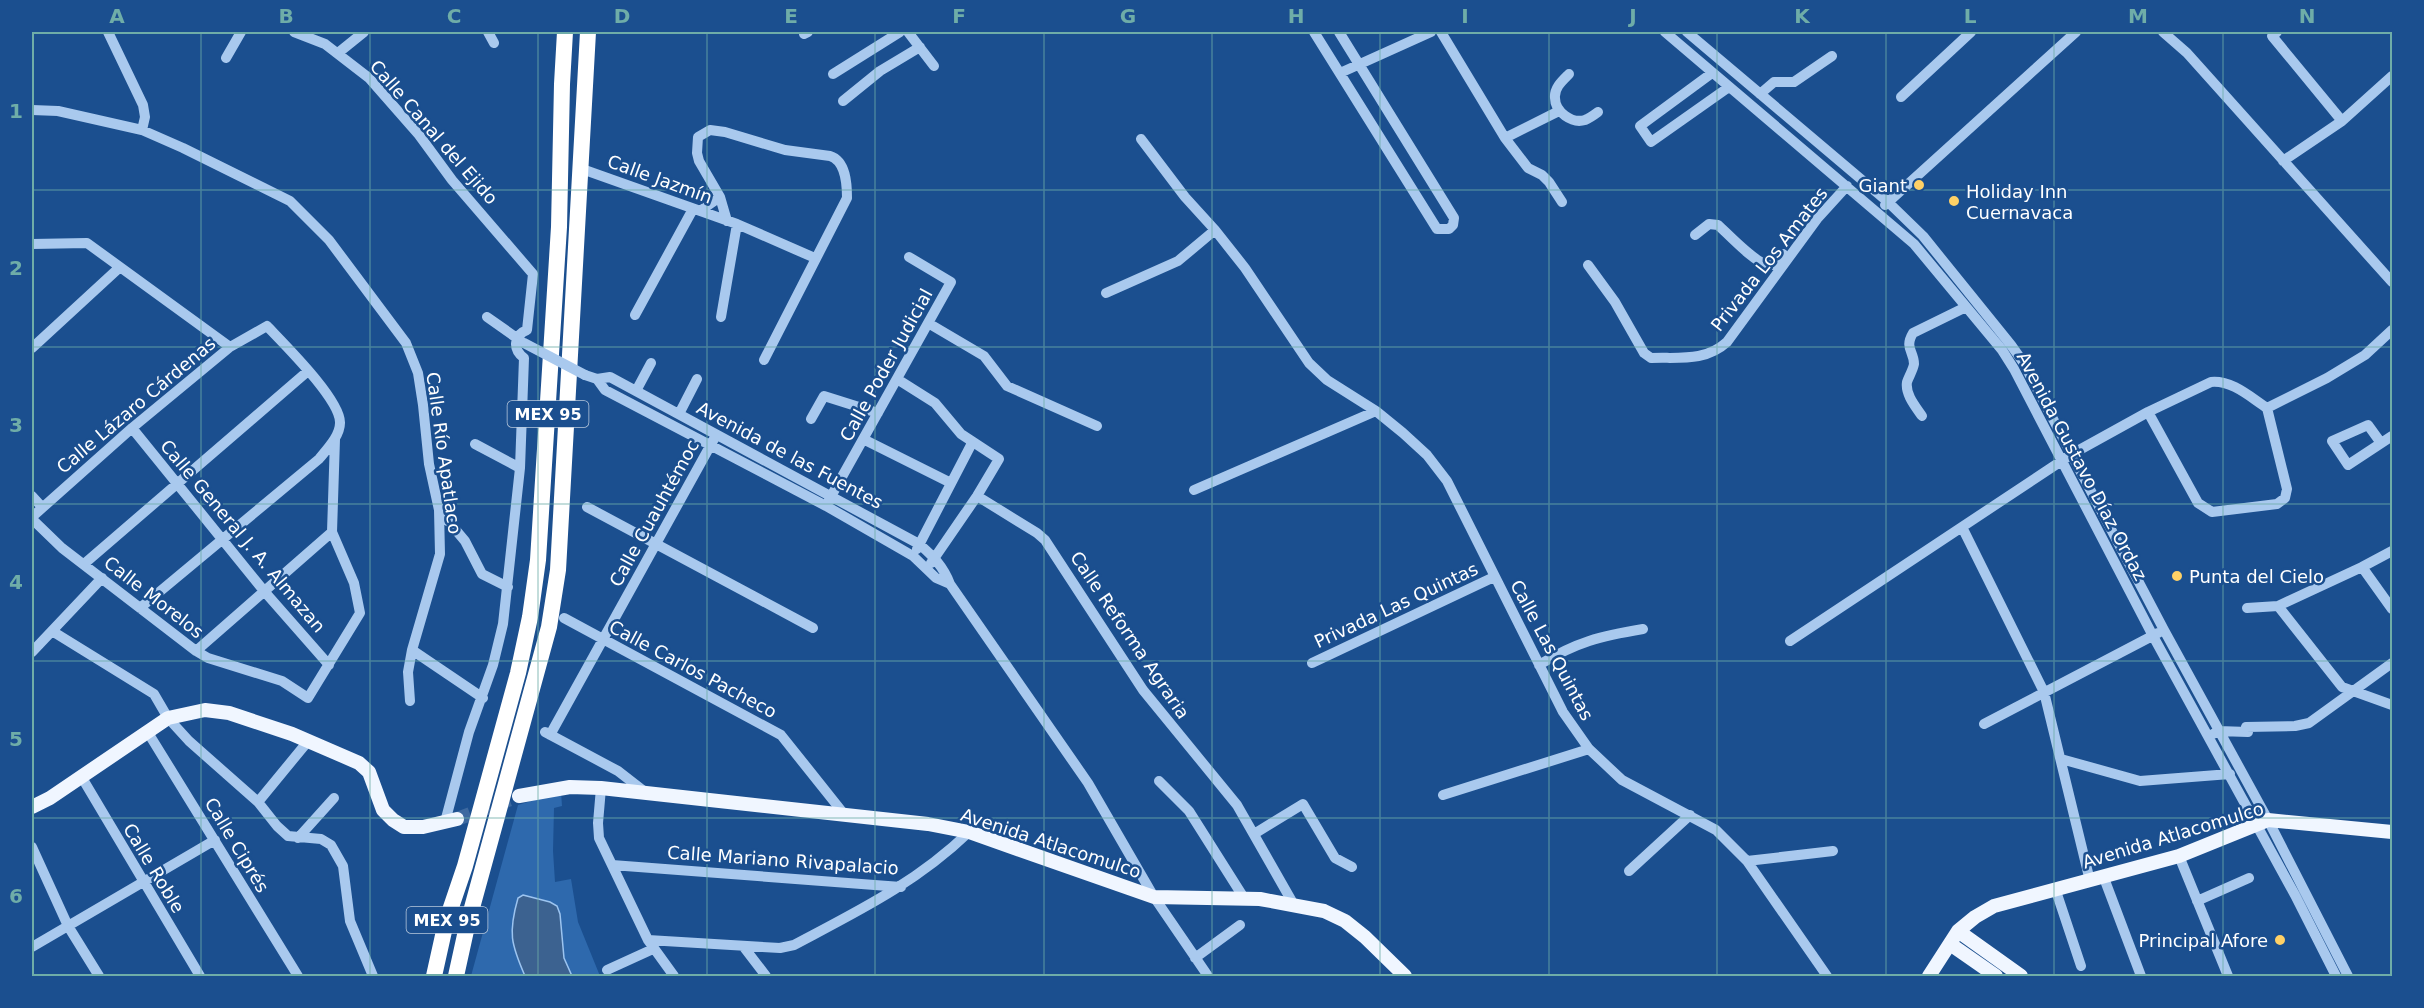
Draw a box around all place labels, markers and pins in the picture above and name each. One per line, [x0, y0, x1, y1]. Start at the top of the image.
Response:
place label: Giant [1859, 175, 1907, 196]
marker: Giant [1912, 178, 1926, 192]
place label: Holiday Inn Cuernavaca [1966, 181, 2073, 223]
marker: Holiday Inn Cuernavaca [1947, 194, 1961, 208]
place label: Punta del Cielo [2189, 566, 2324, 587]
marker: Punta del Cielo [2170, 569, 2184, 583]
place label: Principal Afore [2138, 930, 2268, 951]
marker: Principal Afore [2273, 933, 2287, 947]

